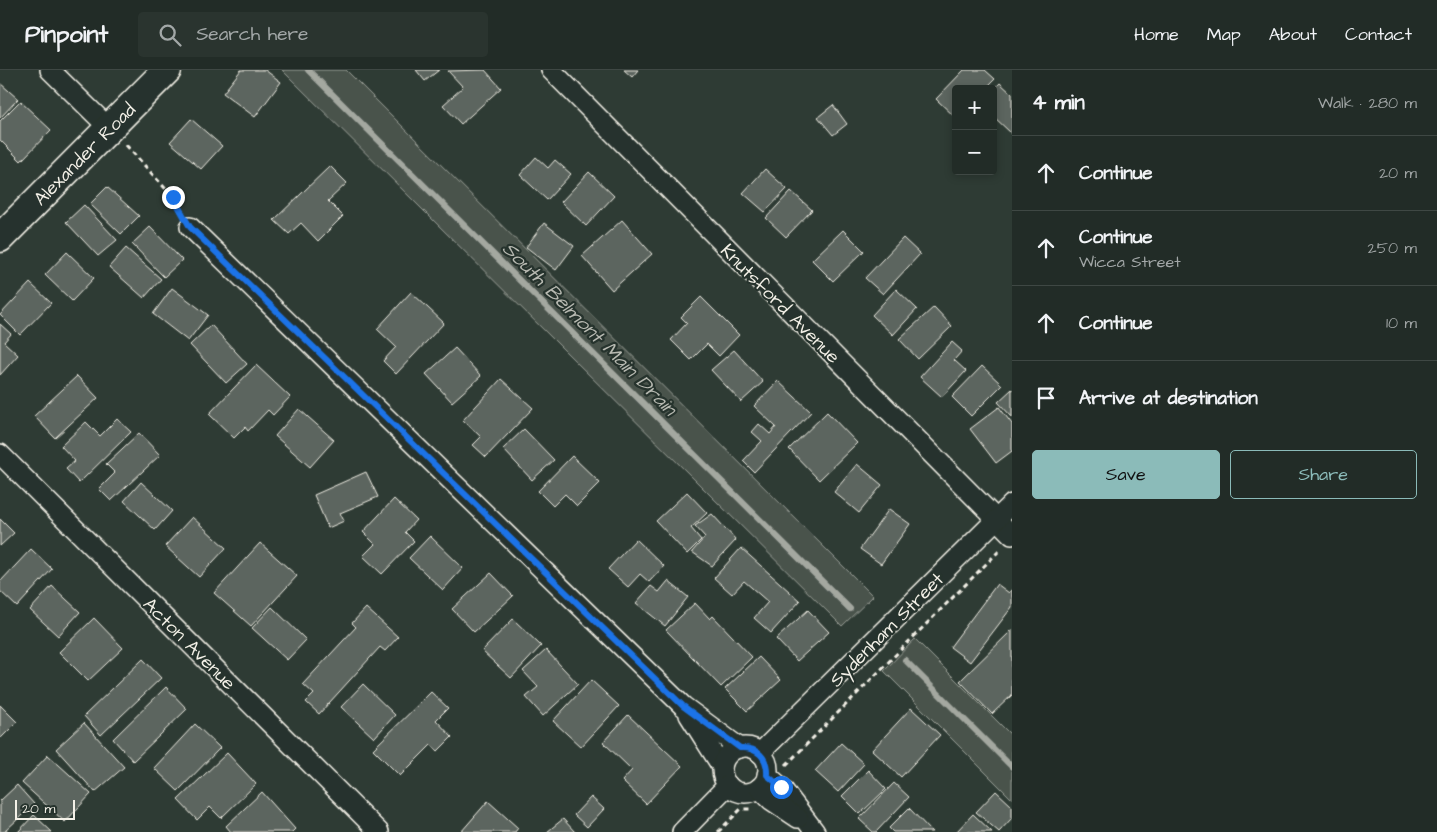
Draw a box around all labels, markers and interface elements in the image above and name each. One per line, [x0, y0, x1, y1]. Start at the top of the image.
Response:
search box [138, 12, 488, 57]
text: Pinpoint [25, 18, 108, 52]
icon: search [156, 21, 184, 49]
text: Search here [196, 21, 308, 48]
text: Home [1134, 22, 1179, 47]
text: Map [1207, 22, 1241, 47]
text: About [1269, 22, 1317, 47]
text: Contact [1345, 22, 1412, 47]
map controls [952, 85, 997, 175]
button: + [952, 85, 997, 130]
text: 4 min [1032, 88, 1085, 117]
text: Walk · 280 m [1318, 92, 1417, 114]
street label: Alexander Road [28, 97, 142, 212]
button: − [952, 130, 997, 175]
icon: ahead [1032, 159, 1060, 187]
text: Continue [1079, 160, 1153, 187]
text: 20 m [1379, 162, 1417, 184]
route end [162, 186, 185, 209]
text: Continue [1079, 224, 1153, 251]
icon: ahead [1032, 234, 1060, 262]
water label: South Belmont Main Drain [496, 235, 684, 424]
text: 250 m [1368, 237, 1417, 259]
street label: Knutsford Avenue [714, 238, 846, 370]
text: Wicca Street [1079, 251, 1181, 273]
icon: ahead [1032, 309, 1060, 337]
text: Continue [1079, 310, 1153, 337]
text: 10 m [1386, 312, 1417, 334]
icon: arrive [1032, 384, 1060, 412]
text: Arrive at destination [1079, 385, 1258, 412]
button: Save [1032, 450, 1220, 499]
button: Share [1230, 450, 1417, 499]
street label: Sydenham Street [824, 566, 951, 694]
street label: Acton Avenue [136, 592, 241, 697]
route start [770, 776, 793, 799]
scale bar [15, 797, 75, 820]
text: 20 m [22, 799, 55, 819]

